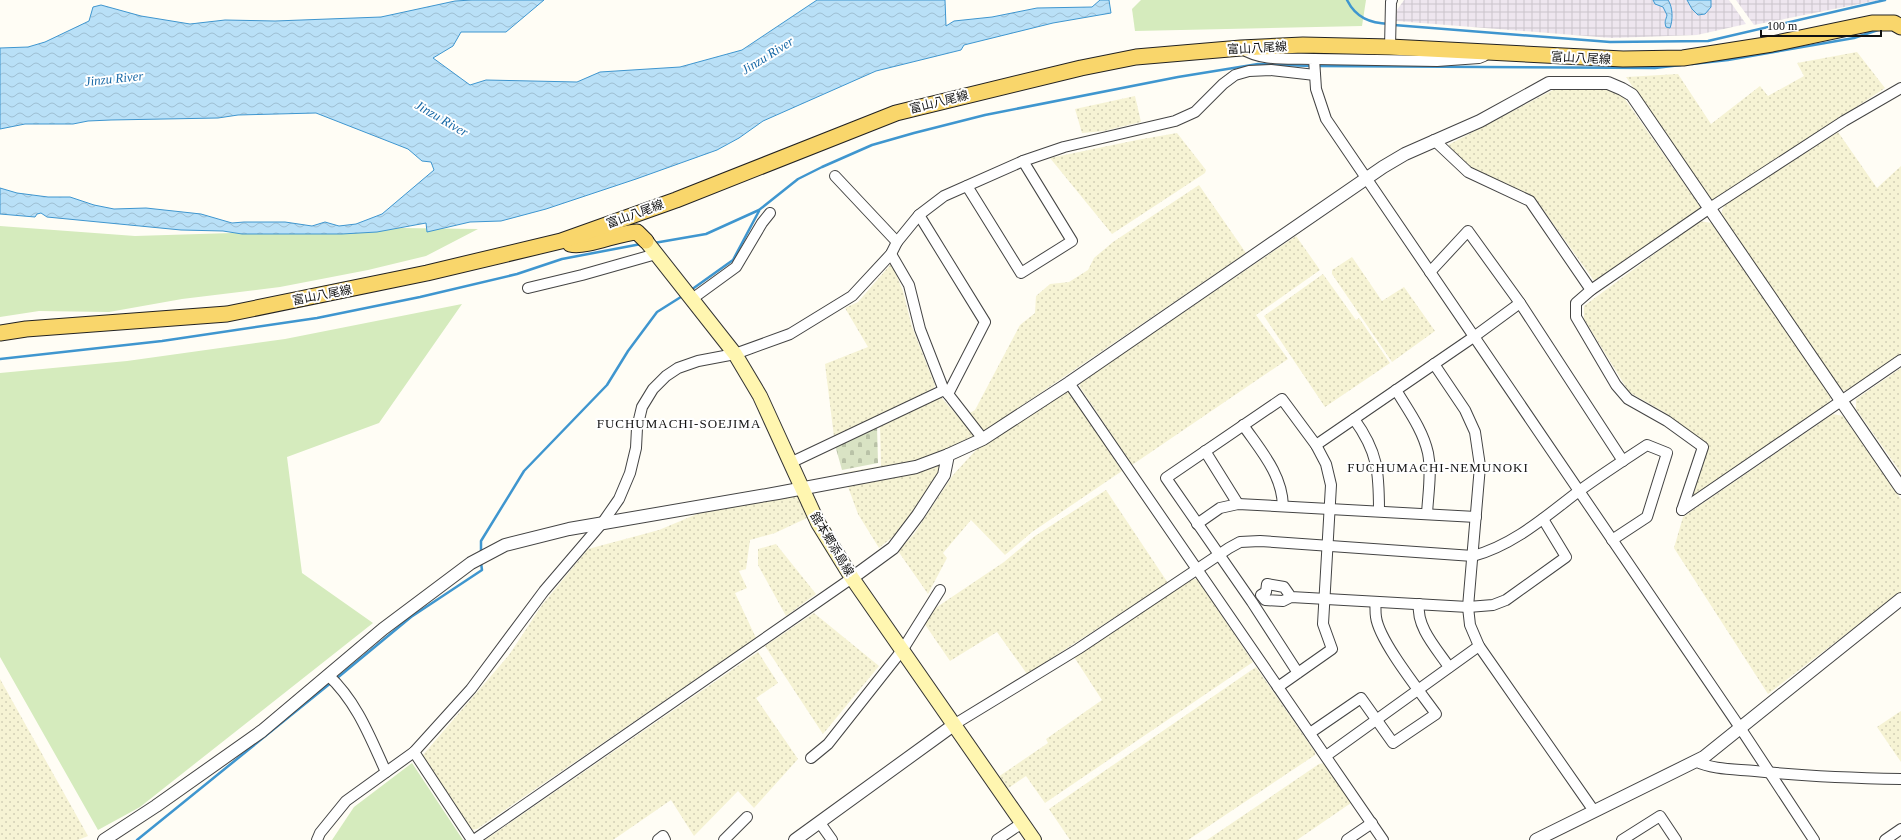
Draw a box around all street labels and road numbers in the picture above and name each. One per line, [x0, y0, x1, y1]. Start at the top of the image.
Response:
street label: 富山八尾線 [1227, 39, 1287, 57]
street label: 富山八尾線 [1551, 49, 1611, 67]
street label: 富山八尾線 [908, 88, 970, 116]
street label: 富山八尾線 [604, 197, 666, 231]
street label: 富山八尾線 [291, 282, 353, 308]
street label: 舘本郷添島線 [807, 510, 857, 578]

